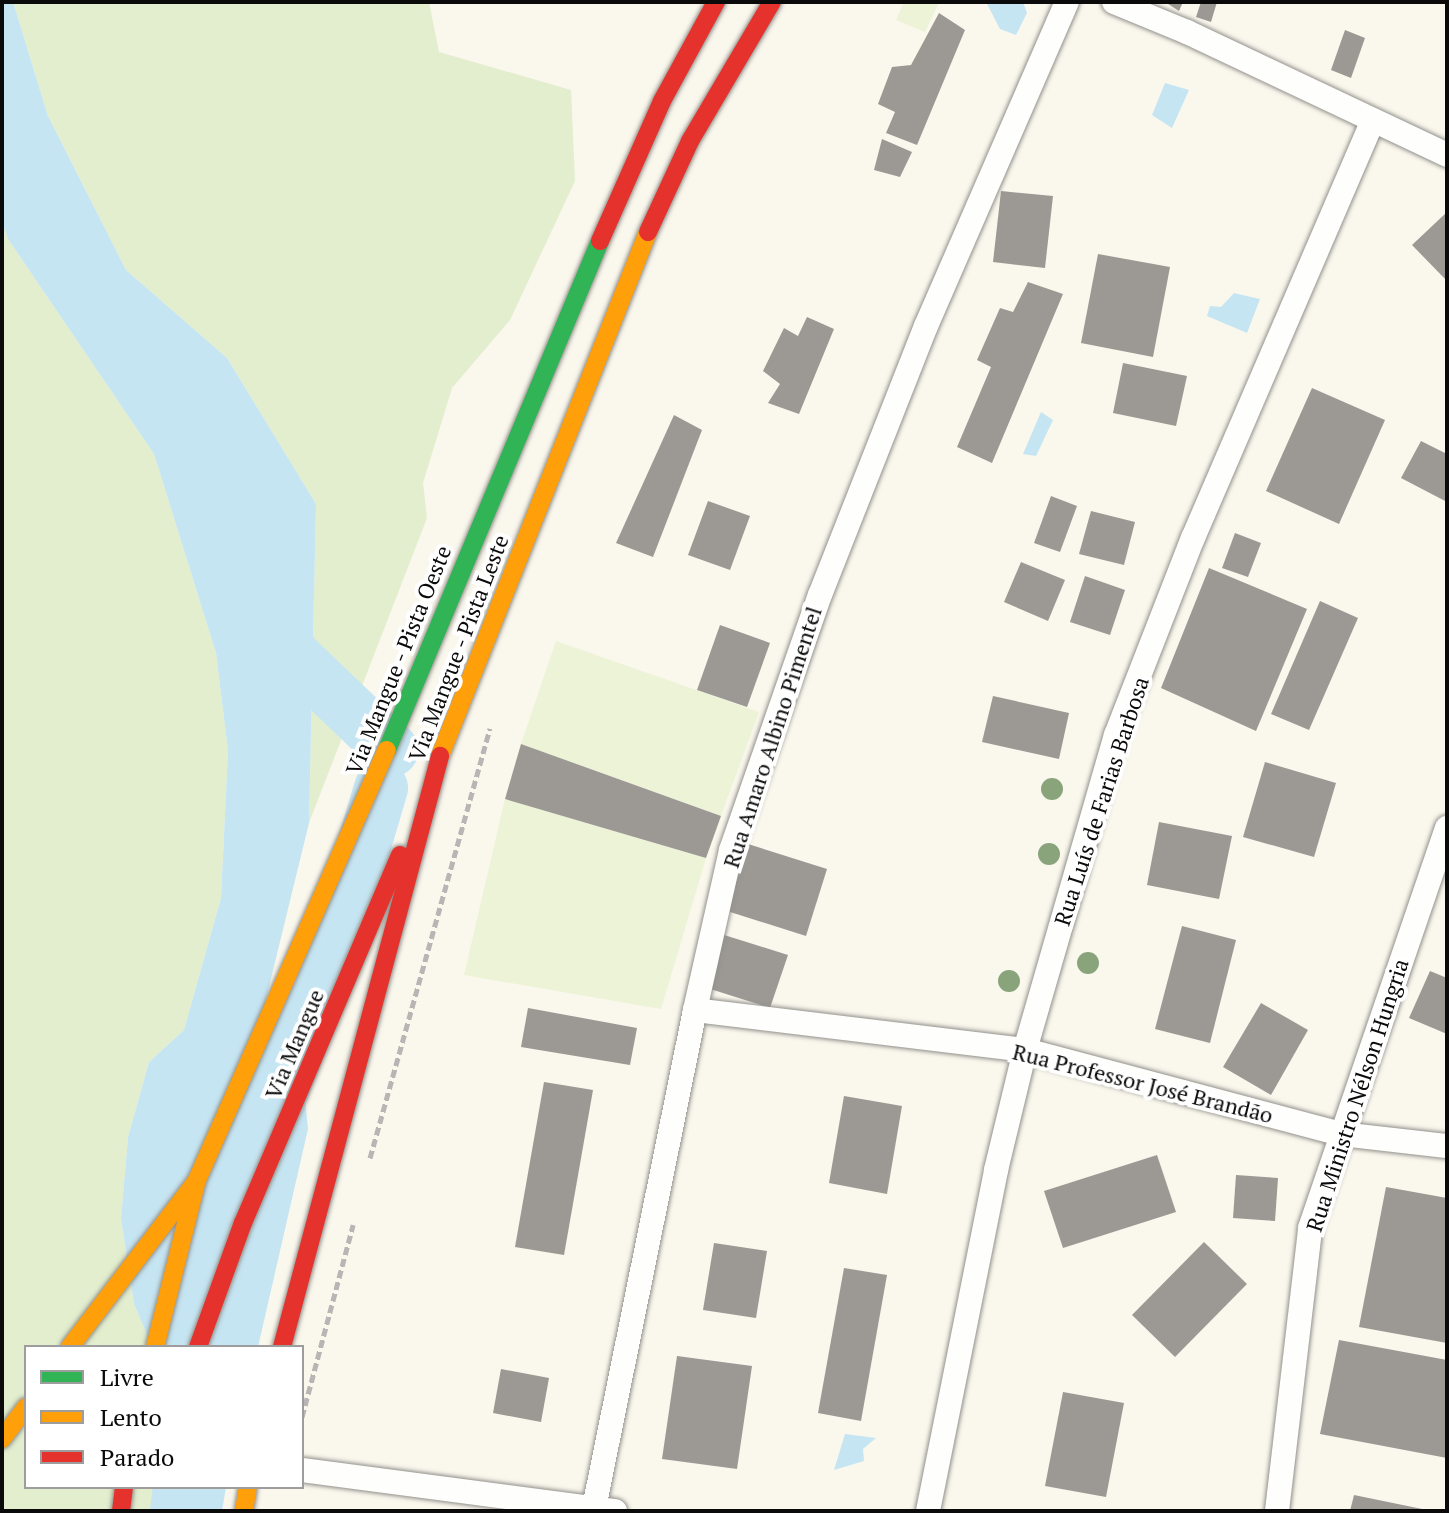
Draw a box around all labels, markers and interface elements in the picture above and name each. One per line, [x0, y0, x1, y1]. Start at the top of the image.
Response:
street label: Via Mangue - Pista Leste [402, 530, 514, 766]
street label: Via Mangue - Pista Oeste [340, 541, 456, 779]
street label: Rua Amaro Albino Pimentel [717, 603, 827, 871]
street label: Rua Luís de Farias Barbosa [1048, 673, 1154, 929]
street label: Rua Ministro Nélson Hungria [1300, 955, 1414, 1235]
street label: Via Mangue [259, 985, 329, 1103]
street label: Rua Professor José Brandão [1010, 1038, 1276, 1128]
legend [24, 1345, 304, 1489]
text: Livre [100, 1361, 154, 1393]
text: Lento [100, 1401, 162, 1433]
text: Parado [100, 1441, 174, 1473]

